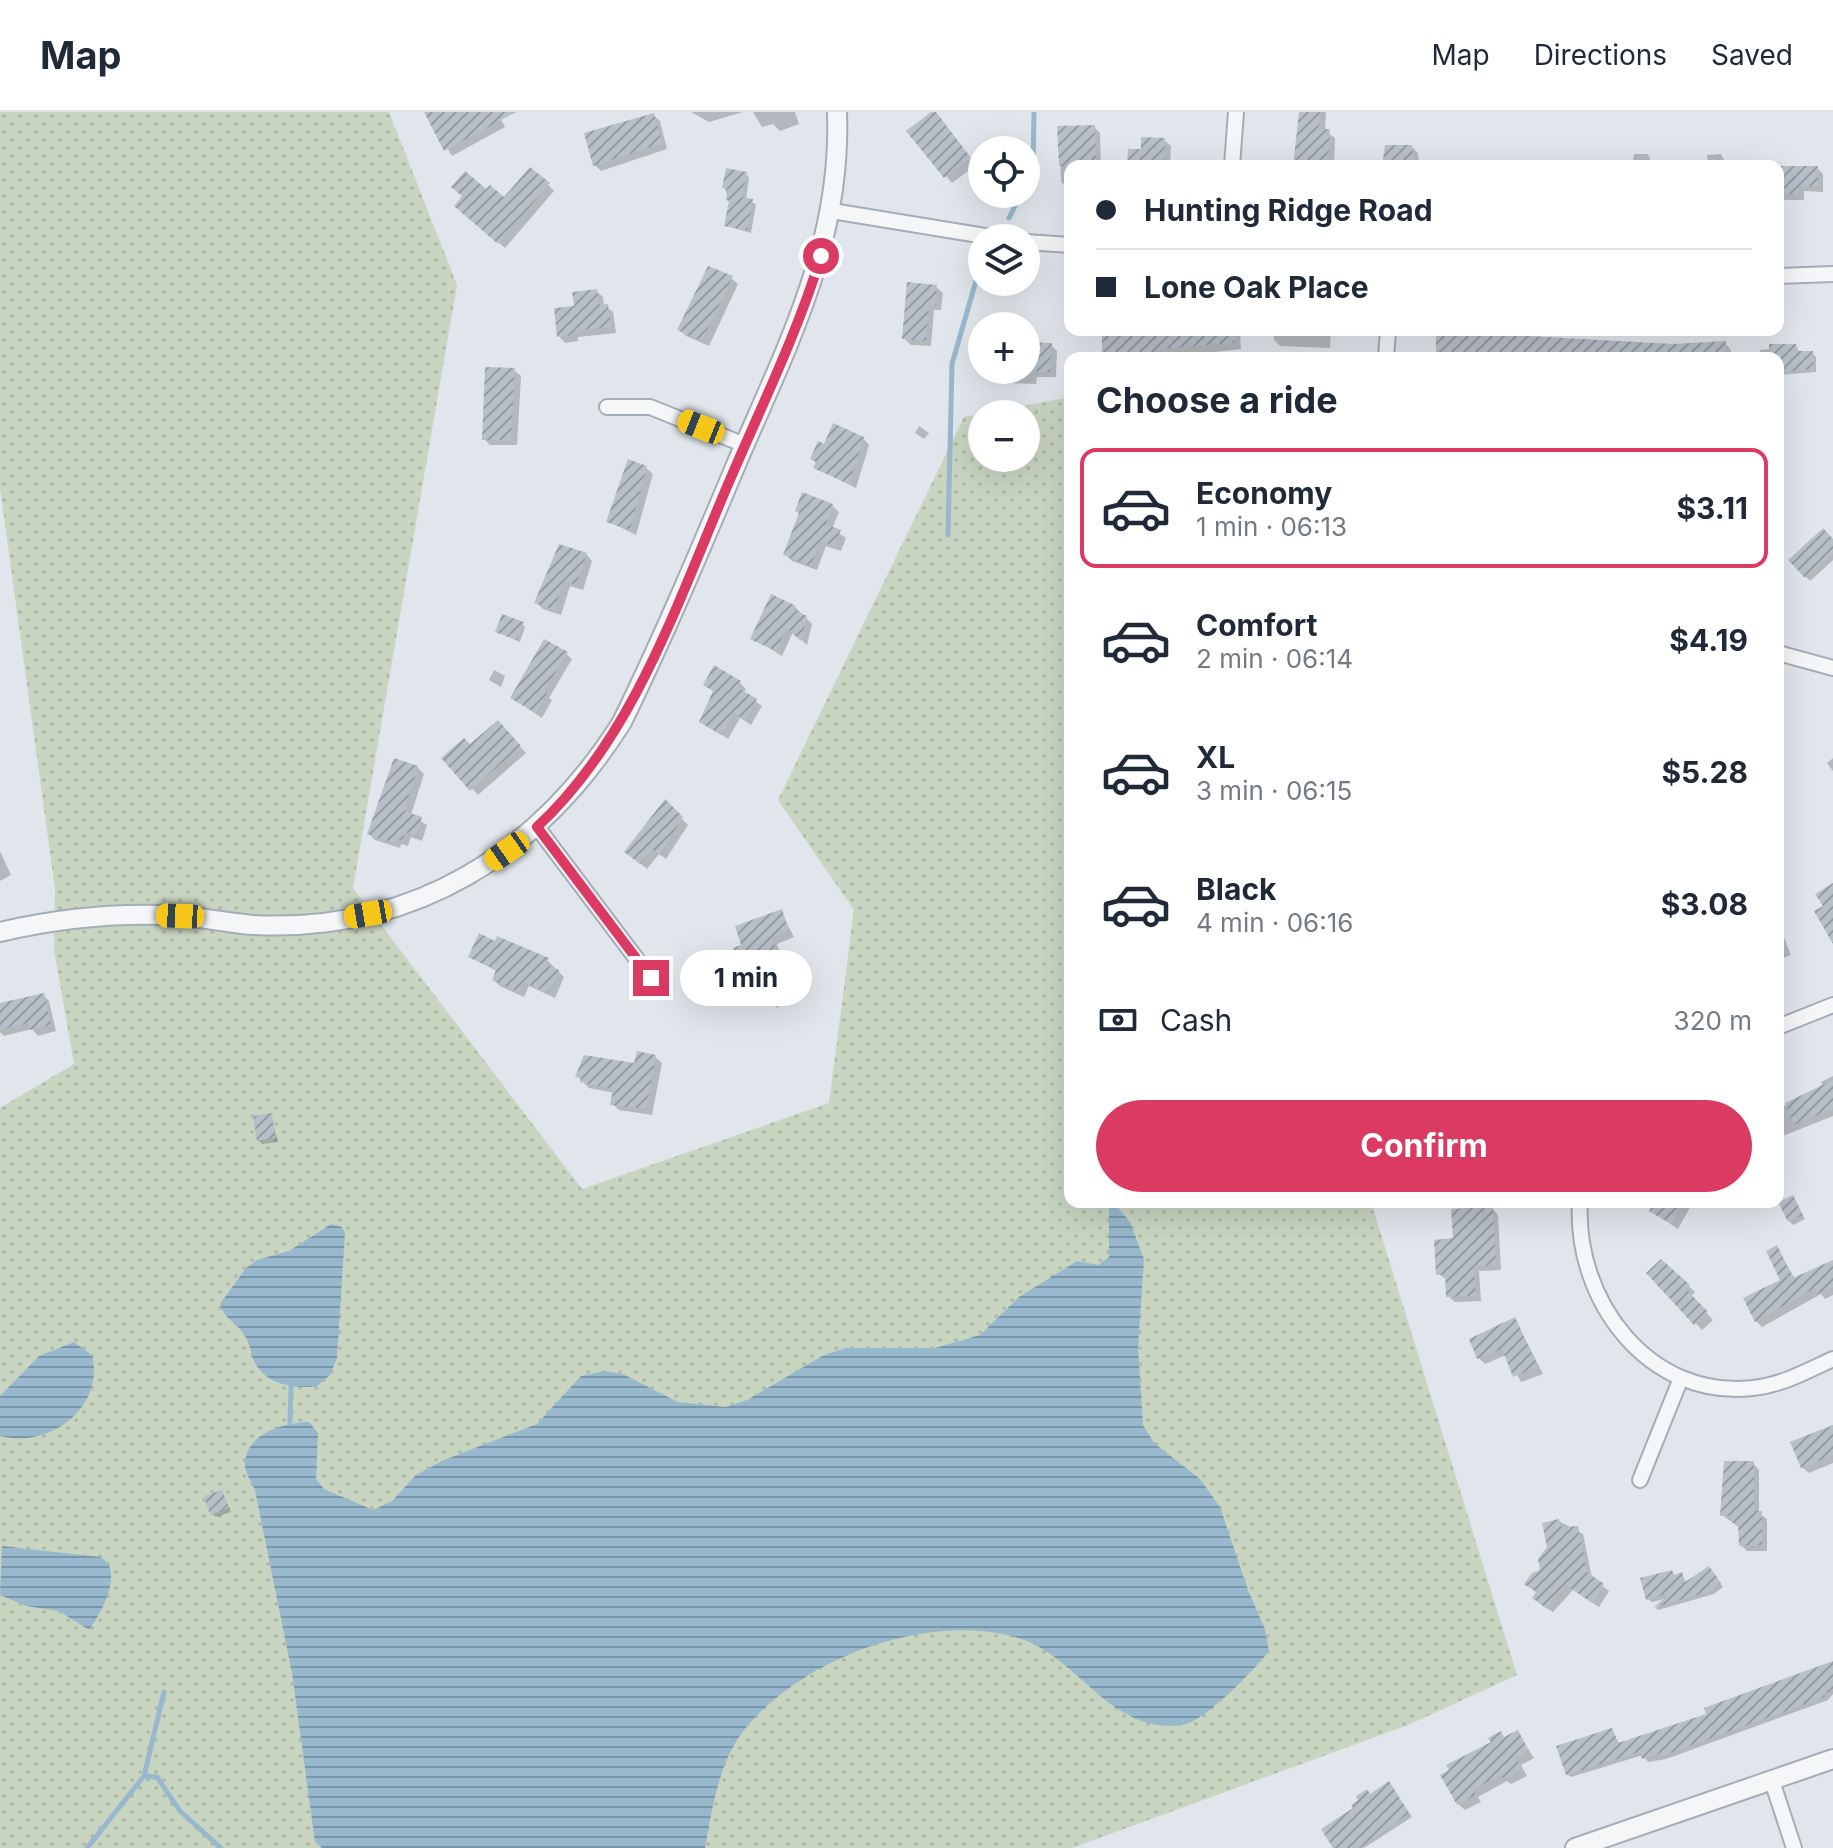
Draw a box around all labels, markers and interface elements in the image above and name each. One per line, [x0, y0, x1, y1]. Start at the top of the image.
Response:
text: Map [40, 32, 121, 78]
text: Map [1431, 38, 1490, 72]
text: Directions [1534, 38, 1667, 72]
text: Saved [1711, 38, 1793, 72]
map controls [968, 136, 1040, 472]
button: locate [968, 136, 1040, 208]
text: Hunting Ridge Road [1144, 192, 1433, 228]
button: layers [968, 224, 1040, 296]
route start [803, 238, 839, 274]
text: Lone Oak Place [1144, 269, 1369, 305]
button: + [968, 312, 1040, 384]
text: Choose a ride [1096, 378, 1338, 422]
button: − [968, 400, 1040, 472]
car [674, 407, 728, 447]
icon: car [1100, 472, 1172, 544]
text: Economy [1196, 475, 1332, 511]
text: $3.11 [1676, 490, 1748, 526]
text: 1 min · 06:13 [1196, 511, 1347, 542]
icon: car [1100, 604, 1172, 676]
text: Comfort [1196, 607, 1317, 643]
text: $4.19 [1669, 622, 1748, 658]
text: 2 min · 06:14 [1196, 643, 1353, 674]
icon: car [1100, 736, 1172, 808]
text: XL [1196, 739, 1235, 775]
text: $5.28 [1661, 754, 1748, 790]
text: 3 min · 06:15 [1196, 775, 1352, 806]
car [480, 827, 534, 875]
icon: car [1100, 868, 1172, 940]
text: Black [1196, 871, 1276, 907]
text: $3.08 [1661, 886, 1748, 922]
car [342, 898, 394, 930]
car [156, 903, 204, 929]
text: 4 min · 06:16 [1196, 907, 1353, 938]
callout: 1 min [679, 950, 811, 1006]
route end [633, 960, 669, 996]
text: 1 min [714, 962, 778, 993]
icon: cash [1096, 998, 1140, 1042]
text: Cash [1160, 1002, 1232, 1038]
text: 320 m [1674, 1005, 1752, 1036]
button: Confirm [1096, 1100, 1752, 1192]

